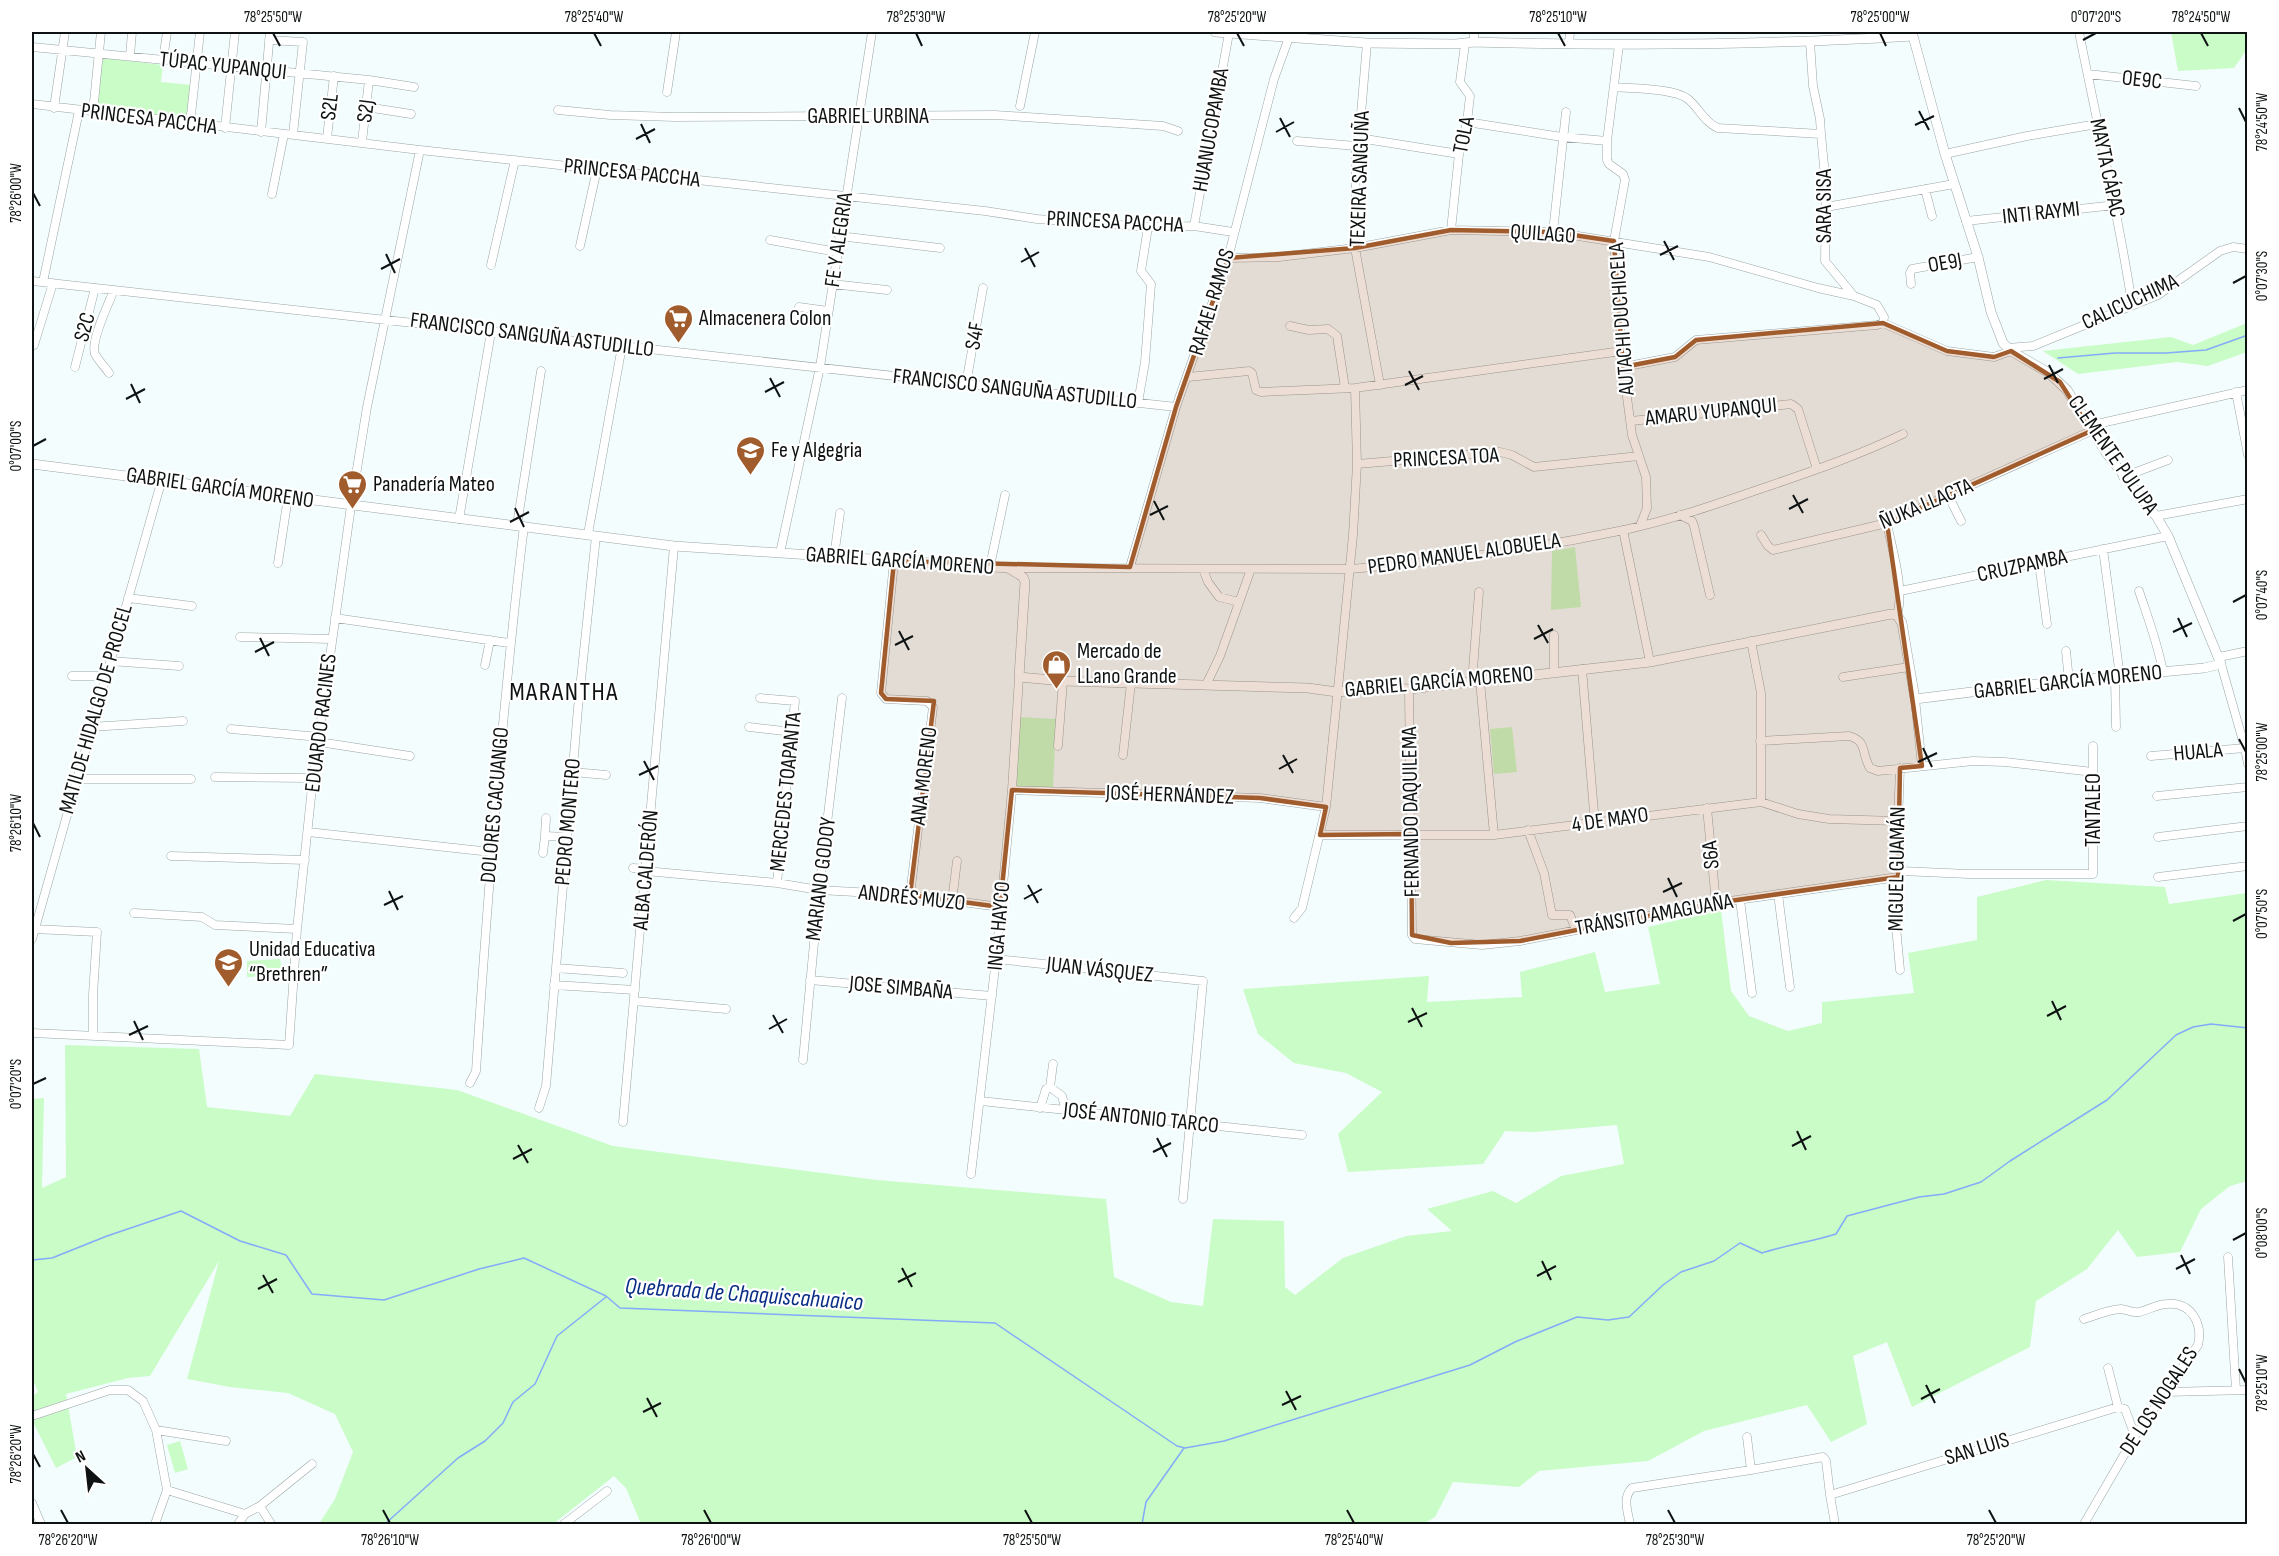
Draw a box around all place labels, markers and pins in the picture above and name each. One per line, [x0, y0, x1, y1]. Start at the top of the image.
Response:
supermarket icon: Almacenera Colon [662, 302, 694, 344]
place label: Almacenera Colon [698, 305, 831, 332]
school or university icon: Fe y Algegria [734, 434, 766, 476]
place label: Fe y Algegria [771, 437, 862, 464]
supermarket icon: Panadería Mateo [336, 468, 368, 510]
place label: Panadería Mateo [373, 471, 495, 498]
place label: Mercado de LLano Grande [1077, 638, 1177, 690]
shop icon: Mercado de LLano Grande [1040, 648, 1072, 690]
place label: Unidad Educativa “Brethren” [249, 936, 375, 988]
school or university icon: Unidad Educativa “Brethren” [212, 946, 244, 988]

